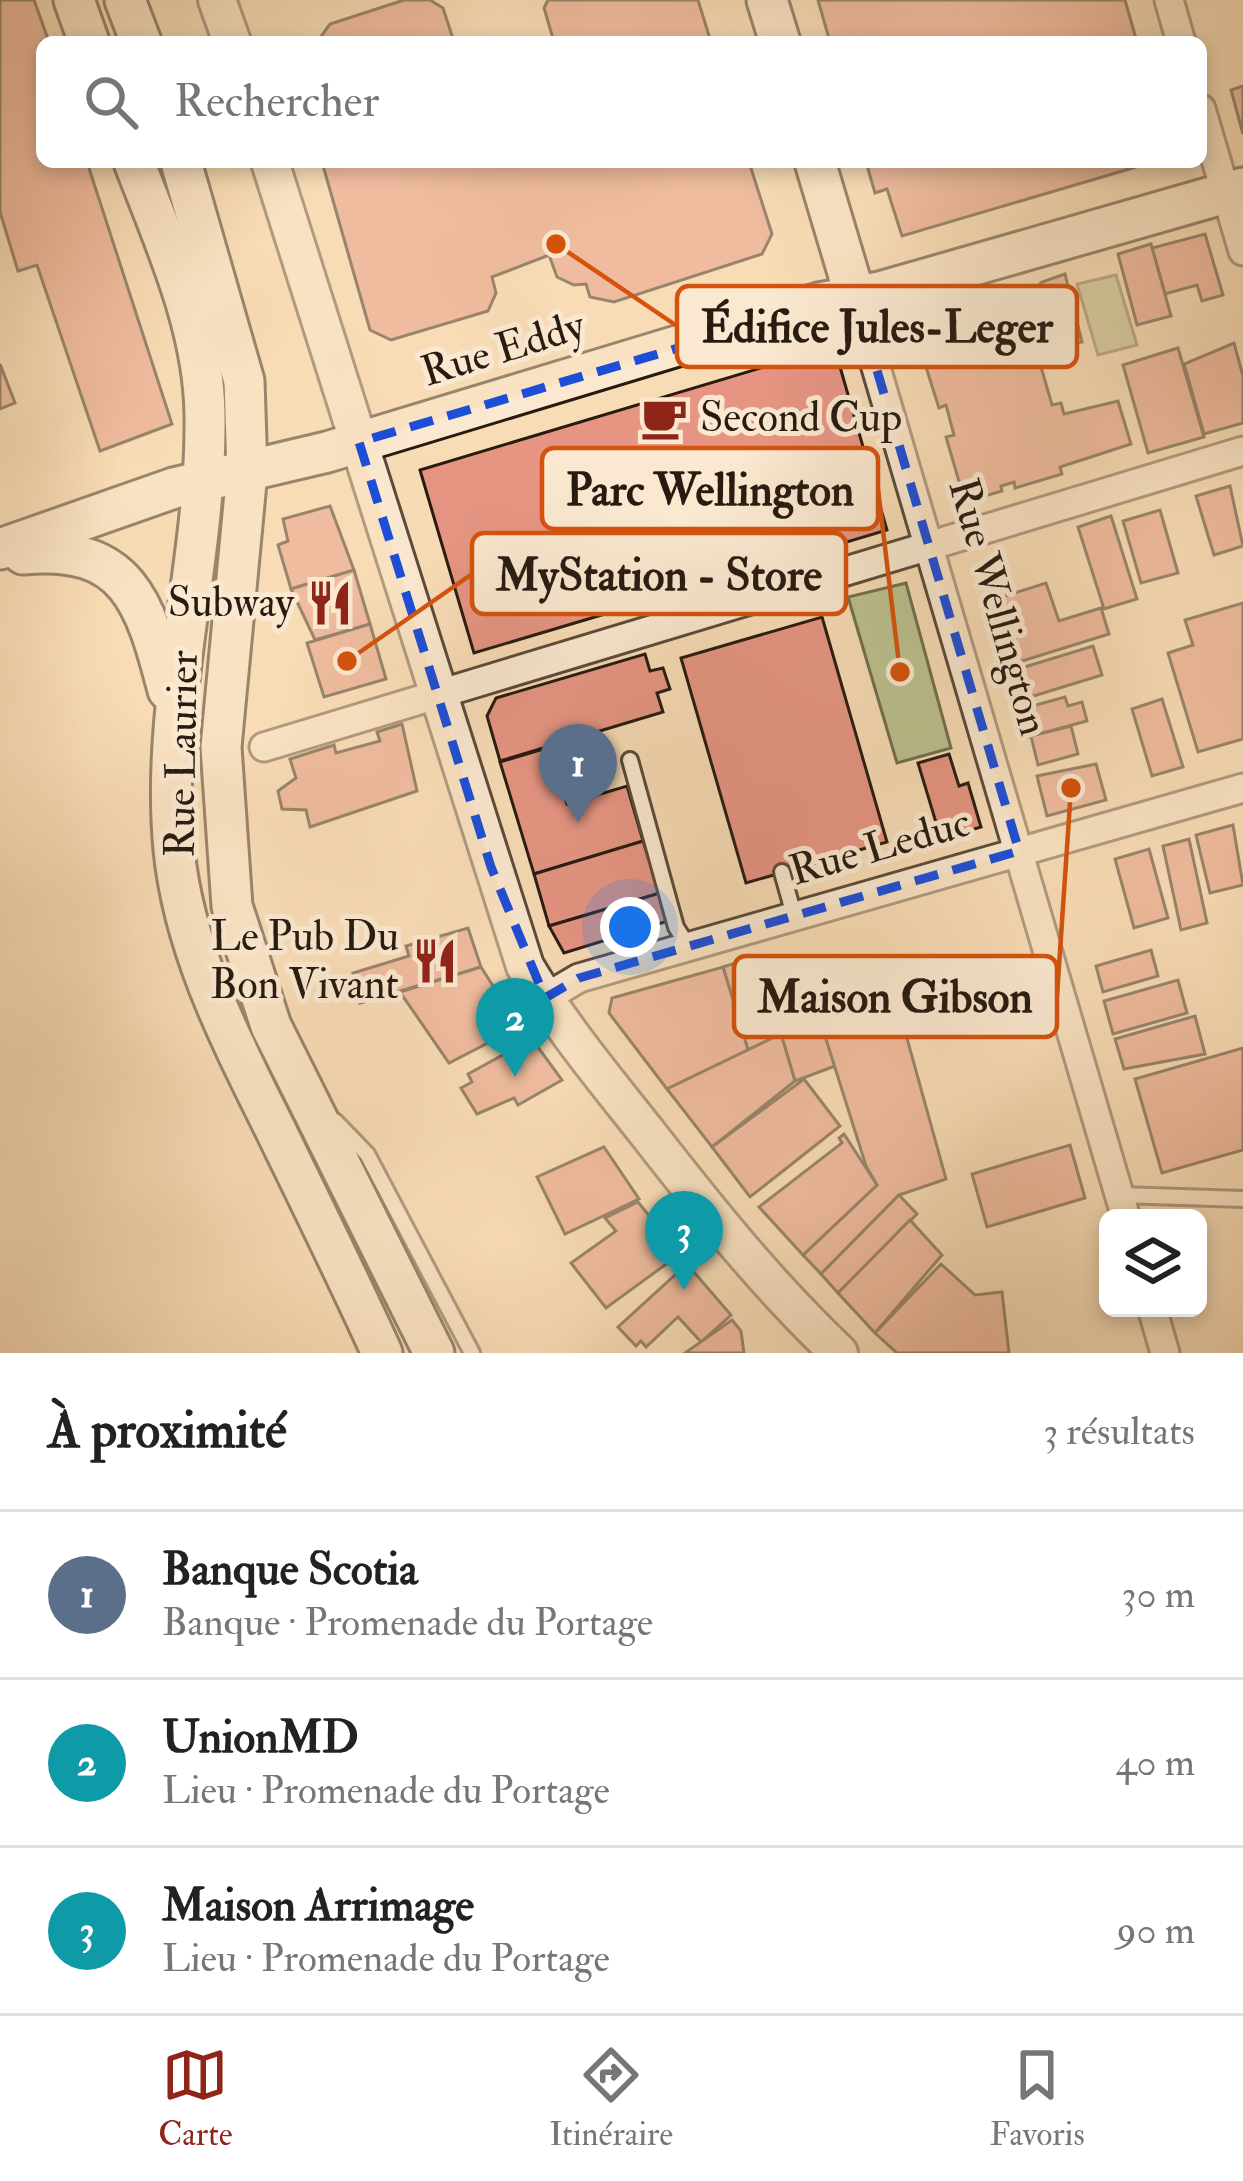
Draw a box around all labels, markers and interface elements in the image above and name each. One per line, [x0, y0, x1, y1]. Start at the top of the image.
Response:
search box [36, 36, 1207, 168]
icon: search [78, 69, 144, 135]
text: Rechercher [174, 74, 379, 130]
callout: Édifice Jules-Leger [677, 286, 1077, 367]
text: Édifice Jules-Leger [701, 298, 1054, 356]
street label: Rue Eddy [415, 299, 591, 398]
place label: Second Cup [700, 392, 902, 444]
cafe icon: Second Cup [639, 393, 689, 443]
callout: Parc Wellington [542, 448, 878, 529]
text: Parc Wellington [566, 463, 855, 519]
street label: Rue Wellington [937, 473, 1059, 741]
callout: MyStation - Store [472, 533, 846, 614]
text: MyStation - Store [495, 548, 822, 604]
place label: Subway [168, 577, 295, 629]
restaurant icon: Subway [305, 578, 355, 628]
street label: Rue Laurier [154, 650, 210, 858]
pin: 1 [539, 724, 617, 823]
street label: Rue Leduc [784, 796, 976, 898]
your location [600, 897, 660, 957]
place label: Le Pub Du Bon Vivant [210, 911, 399, 1011]
restaurant icon: Le Pub Du Bon Vivant [410, 936, 460, 986]
callout: Maison Gibson [734, 956, 1057, 1037]
text: Maison Gibson [756, 970, 1034, 1026]
pin: 2 [476, 978, 554, 1077]
pin: 3 [645, 1191, 723, 1290]
map controls [1099, 1209, 1207, 1317]
button: layers [1099, 1209, 1207, 1317]
text: À proximité [48, 1399, 287, 1463]
text: 3 résultats [1043, 1407, 1195, 1456]
text: Banque Scotia [162, 1542, 418, 1598]
text: 1 [80, 1570, 94, 1619]
text: 30 m [1122, 1570, 1195, 1619]
text: Banque · Promenade du Portage [162, 1598, 653, 1647]
text: UnionMD [162, 1710, 359, 1766]
text: 2 [77, 1738, 97, 1787]
text: 40 m [1116, 1738, 1195, 1787]
text: Lieu · Promenade du Portage [162, 1766, 610, 1815]
text: Maison Arrimage [162, 1878, 474, 1934]
text: 3 [80, 1906, 94, 1955]
text: 90 m [1117, 1906, 1195, 1955]
text: Lieu · Promenade du Portage [162, 1934, 610, 1983]
tab: Carte [158, 2042, 233, 2155]
tab: Itinéraire [549, 2042, 673, 2155]
tab: Favoris [990, 2042, 1085, 2155]

